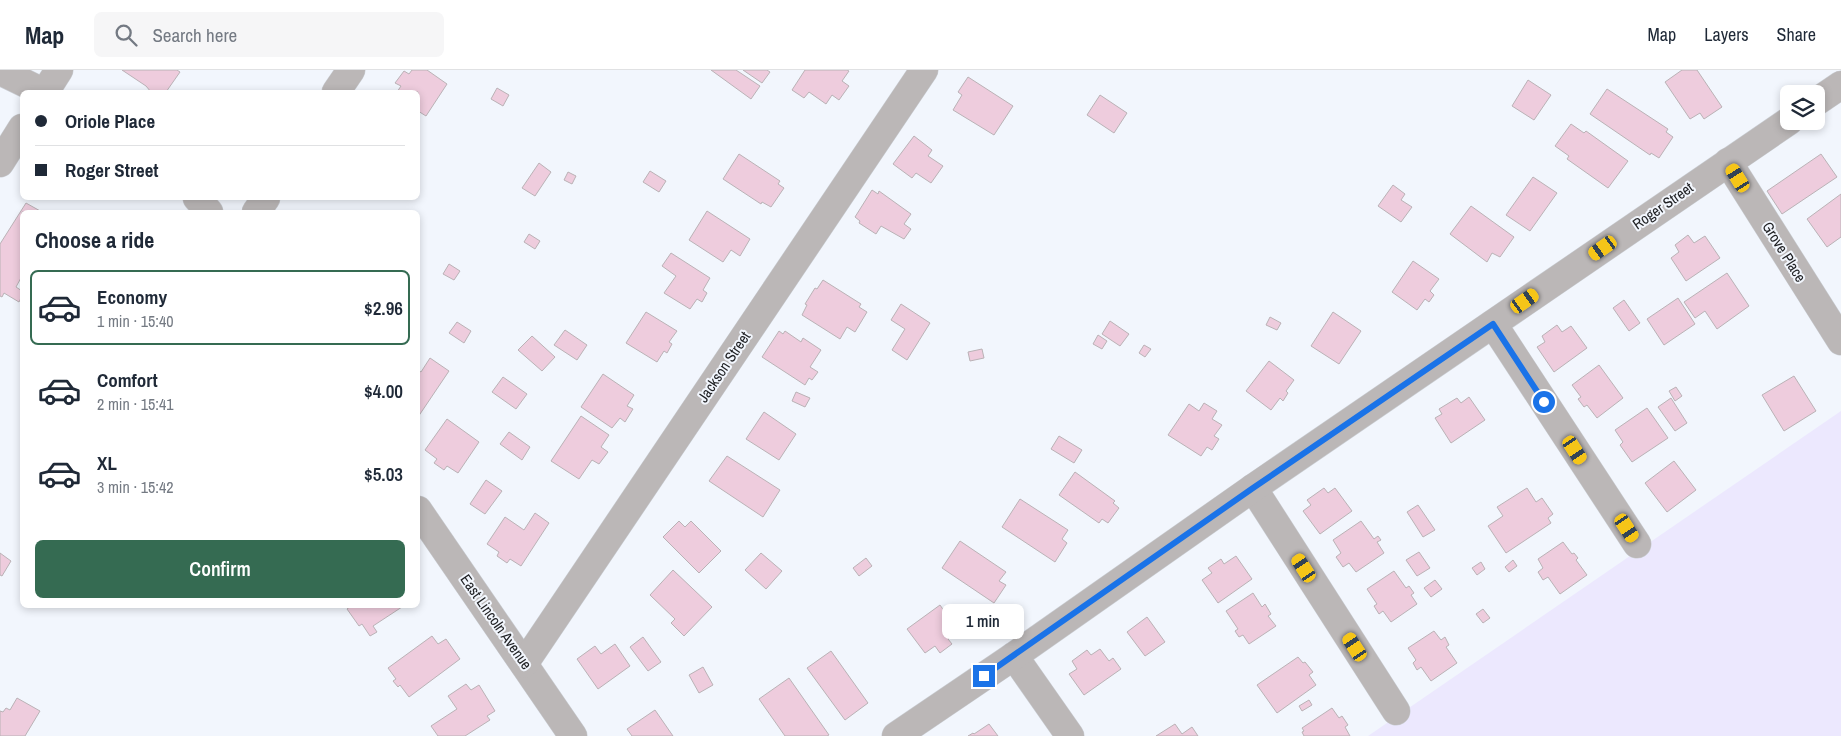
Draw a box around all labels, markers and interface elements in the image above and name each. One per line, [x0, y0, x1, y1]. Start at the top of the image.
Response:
search box [94, 12, 444, 57]
text: Map [25, 19, 64, 51]
icon: search [112, 21, 140, 49]
text: Search here [152, 22, 237, 48]
text: Map [1648, 22, 1676, 47]
text: Layers [1704, 22, 1749, 47]
text: Share [1777, 22, 1816, 47]
map controls [1780, 85, 1825, 130]
button: layers [1780, 85, 1825, 130]
text: Oriole Place [65, 108, 155, 134]
text: Roger Street [65, 157, 159, 183]
car [1723, 161, 1752, 195]
street label: Roger Street [1628, 177, 1698, 234]
street label: Grove Place [1758, 217, 1811, 286]
text: Choose a ride [35, 225, 154, 255]
car [1586, 233, 1619, 263]
text: Economy [97, 284, 167, 310]
icon: car [37, 285, 82, 330]
car [1508, 286, 1541, 316]
text: $2.96 [364, 295, 403, 321]
text: 1 min · 15:40 [97, 310, 174, 332]
street label: Jackson Street [692, 327, 755, 406]
text: Comfort [97, 367, 158, 393]
icon: car [37, 368, 82, 413]
text: $4.00 [364, 378, 403, 404]
route start [1533, 391, 1555, 413]
text: 2 min · 15:41 [97, 393, 174, 415]
car [1560, 433, 1589, 467]
text: XL [97, 450, 117, 476]
icon: car [37, 451, 82, 496]
text: $5.03 [364, 461, 403, 487]
text: 3 min · 15:42 [97, 476, 174, 498]
car [1612, 511, 1641, 545]
button: Confirm [35, 540, 405, 598]
car [1289, 551, 1318, 585]
street label: East Lincoln Avenue [456, 570, 537, 674]
callout: 1 min [943, 604, 1025, 638]
text: 1 min [966, 610, 1000, 632]
car [1340, 630, 1369, 664]
route end [973, 665, 995, 687]

